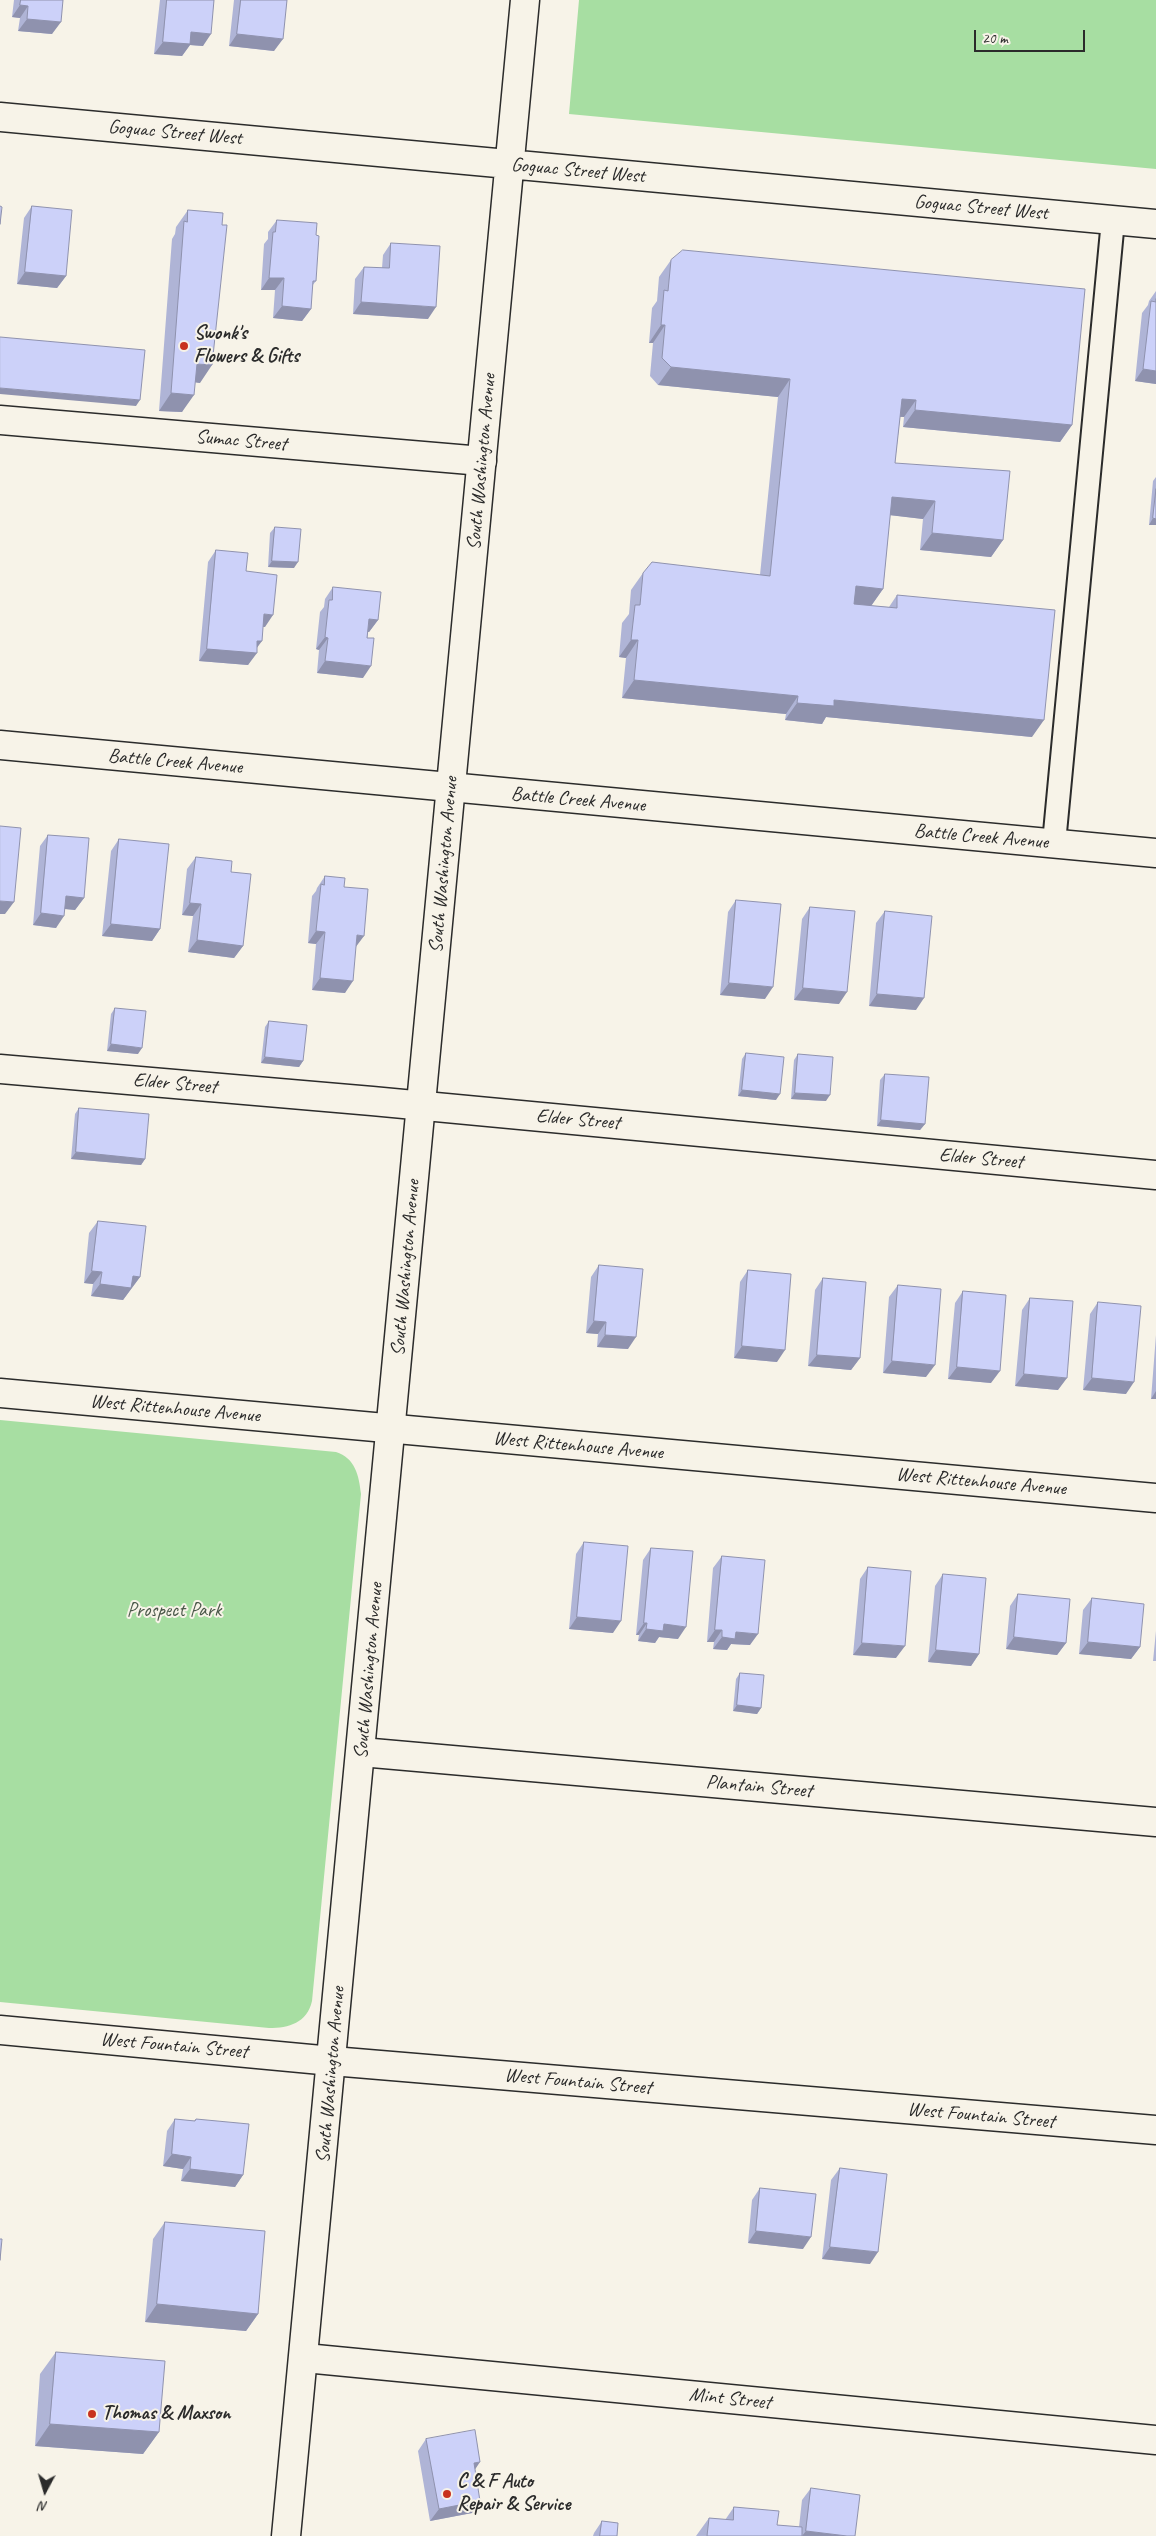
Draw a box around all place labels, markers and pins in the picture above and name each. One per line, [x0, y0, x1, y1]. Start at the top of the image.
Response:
place label: Swonk's Flowers & Gifts [194, 322, 299, 369]
marker: Swonk's Flowers & Gifts [178, 340, 190, 352]
place label: Thomas & Maxson [102, 2402, 230, 2426]
marker: Thomas & Maxson [86, 2408, 98, 2420]
place label: C & F Auto Repair & Service [457, 2470, 570, 2517]
marker: C & F Auto Repair & Service [441, 2488, 453, 2500]

